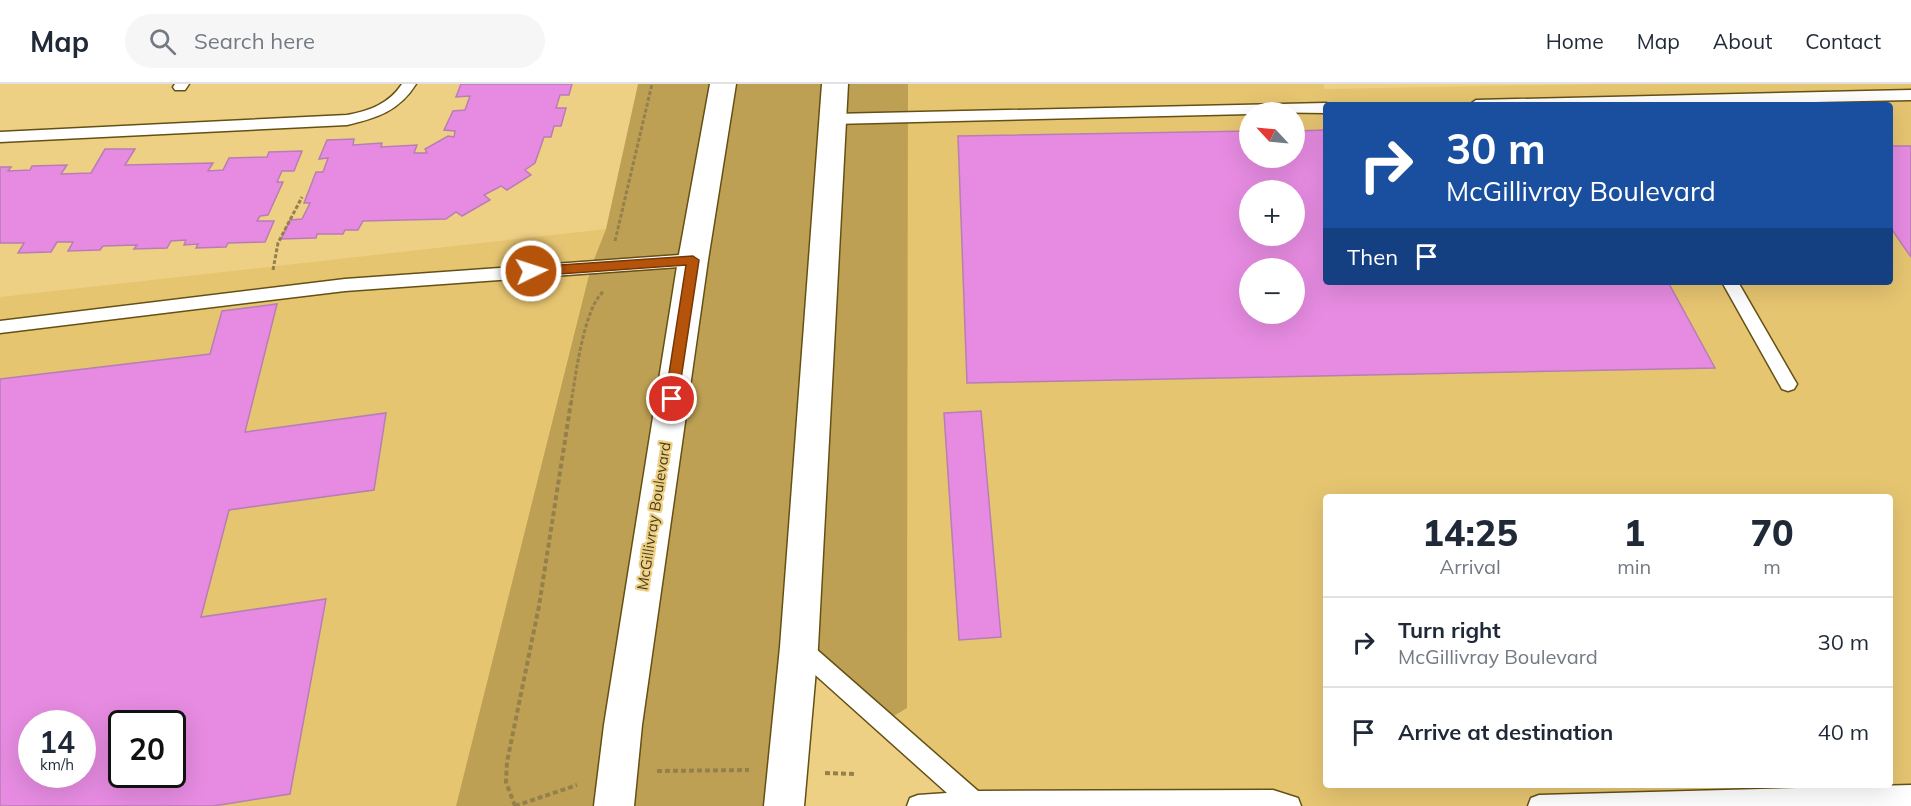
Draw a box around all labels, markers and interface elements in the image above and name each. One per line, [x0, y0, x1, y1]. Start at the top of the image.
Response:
search box [125, 14, 545, 68]
text: Map [30, 24, 89, 59]
icon: search [146, 25, 179, 58]
text: Search here [194, 27, 315, 55]
text: Home [1546, 28, 1604, 54]
text: Map [1637, 28, 1680, 54]
text: About [1713, 28, 1772, 54]
text: Contact [1805, 28, 1881, 54]
north arrow [1239, 102, 1305, 168]
map controls [1239, 102, 1305, 324]
text: 30 m [1446, 122, 1546, 175]
icon: right [1347, 126, 1425, 204]
text: McGillivray Boulevard [1446, 174, 1716, 208]
button: + [1239, 180, 1305, 246]
position arrow [499, 239, 563, 303]
icon: arrive [1410, 240, 1443, 273]
text: Then [1347, 243, 1398, 271]
button: − [1239, 258, 1305, 324]
pin [646, 373, 697, 424]
icon: arrive [655, 382, 688, 415]
street label: McGillivray Boulevard [632, 440, 675, 591]
text: 14:25 [1422, 510, 1518, 555]
text: 1 [1623, 510, 1645, 555]
text: 70 [1751, 510, 1794, 555]
text: Arrival [1440, 554, 1501, 579]
text: min [1617, 554, 1651, 579]
text: m [1763, 554, 1781, 579]
text: Turn right [1398, 616, 1501, 644]
icon: right [1347, 626, 1380, 659]
text: 30 m [1818, 628, 1869, 656]
text: McGillivray Boulevard [1398, 644, 1598, 669]
speed limit sign: 20 [108, 710, 186, 788]
icon: arrive [1347, 716, 1380, 749]
text: Arrive at destination [1398, 718, 1613, 746]
text: 40 m [1818, 718, 1869, 746]
text: 14 [39, 723, 75, 761]
text: km/h [40, 755, 74, 774]

